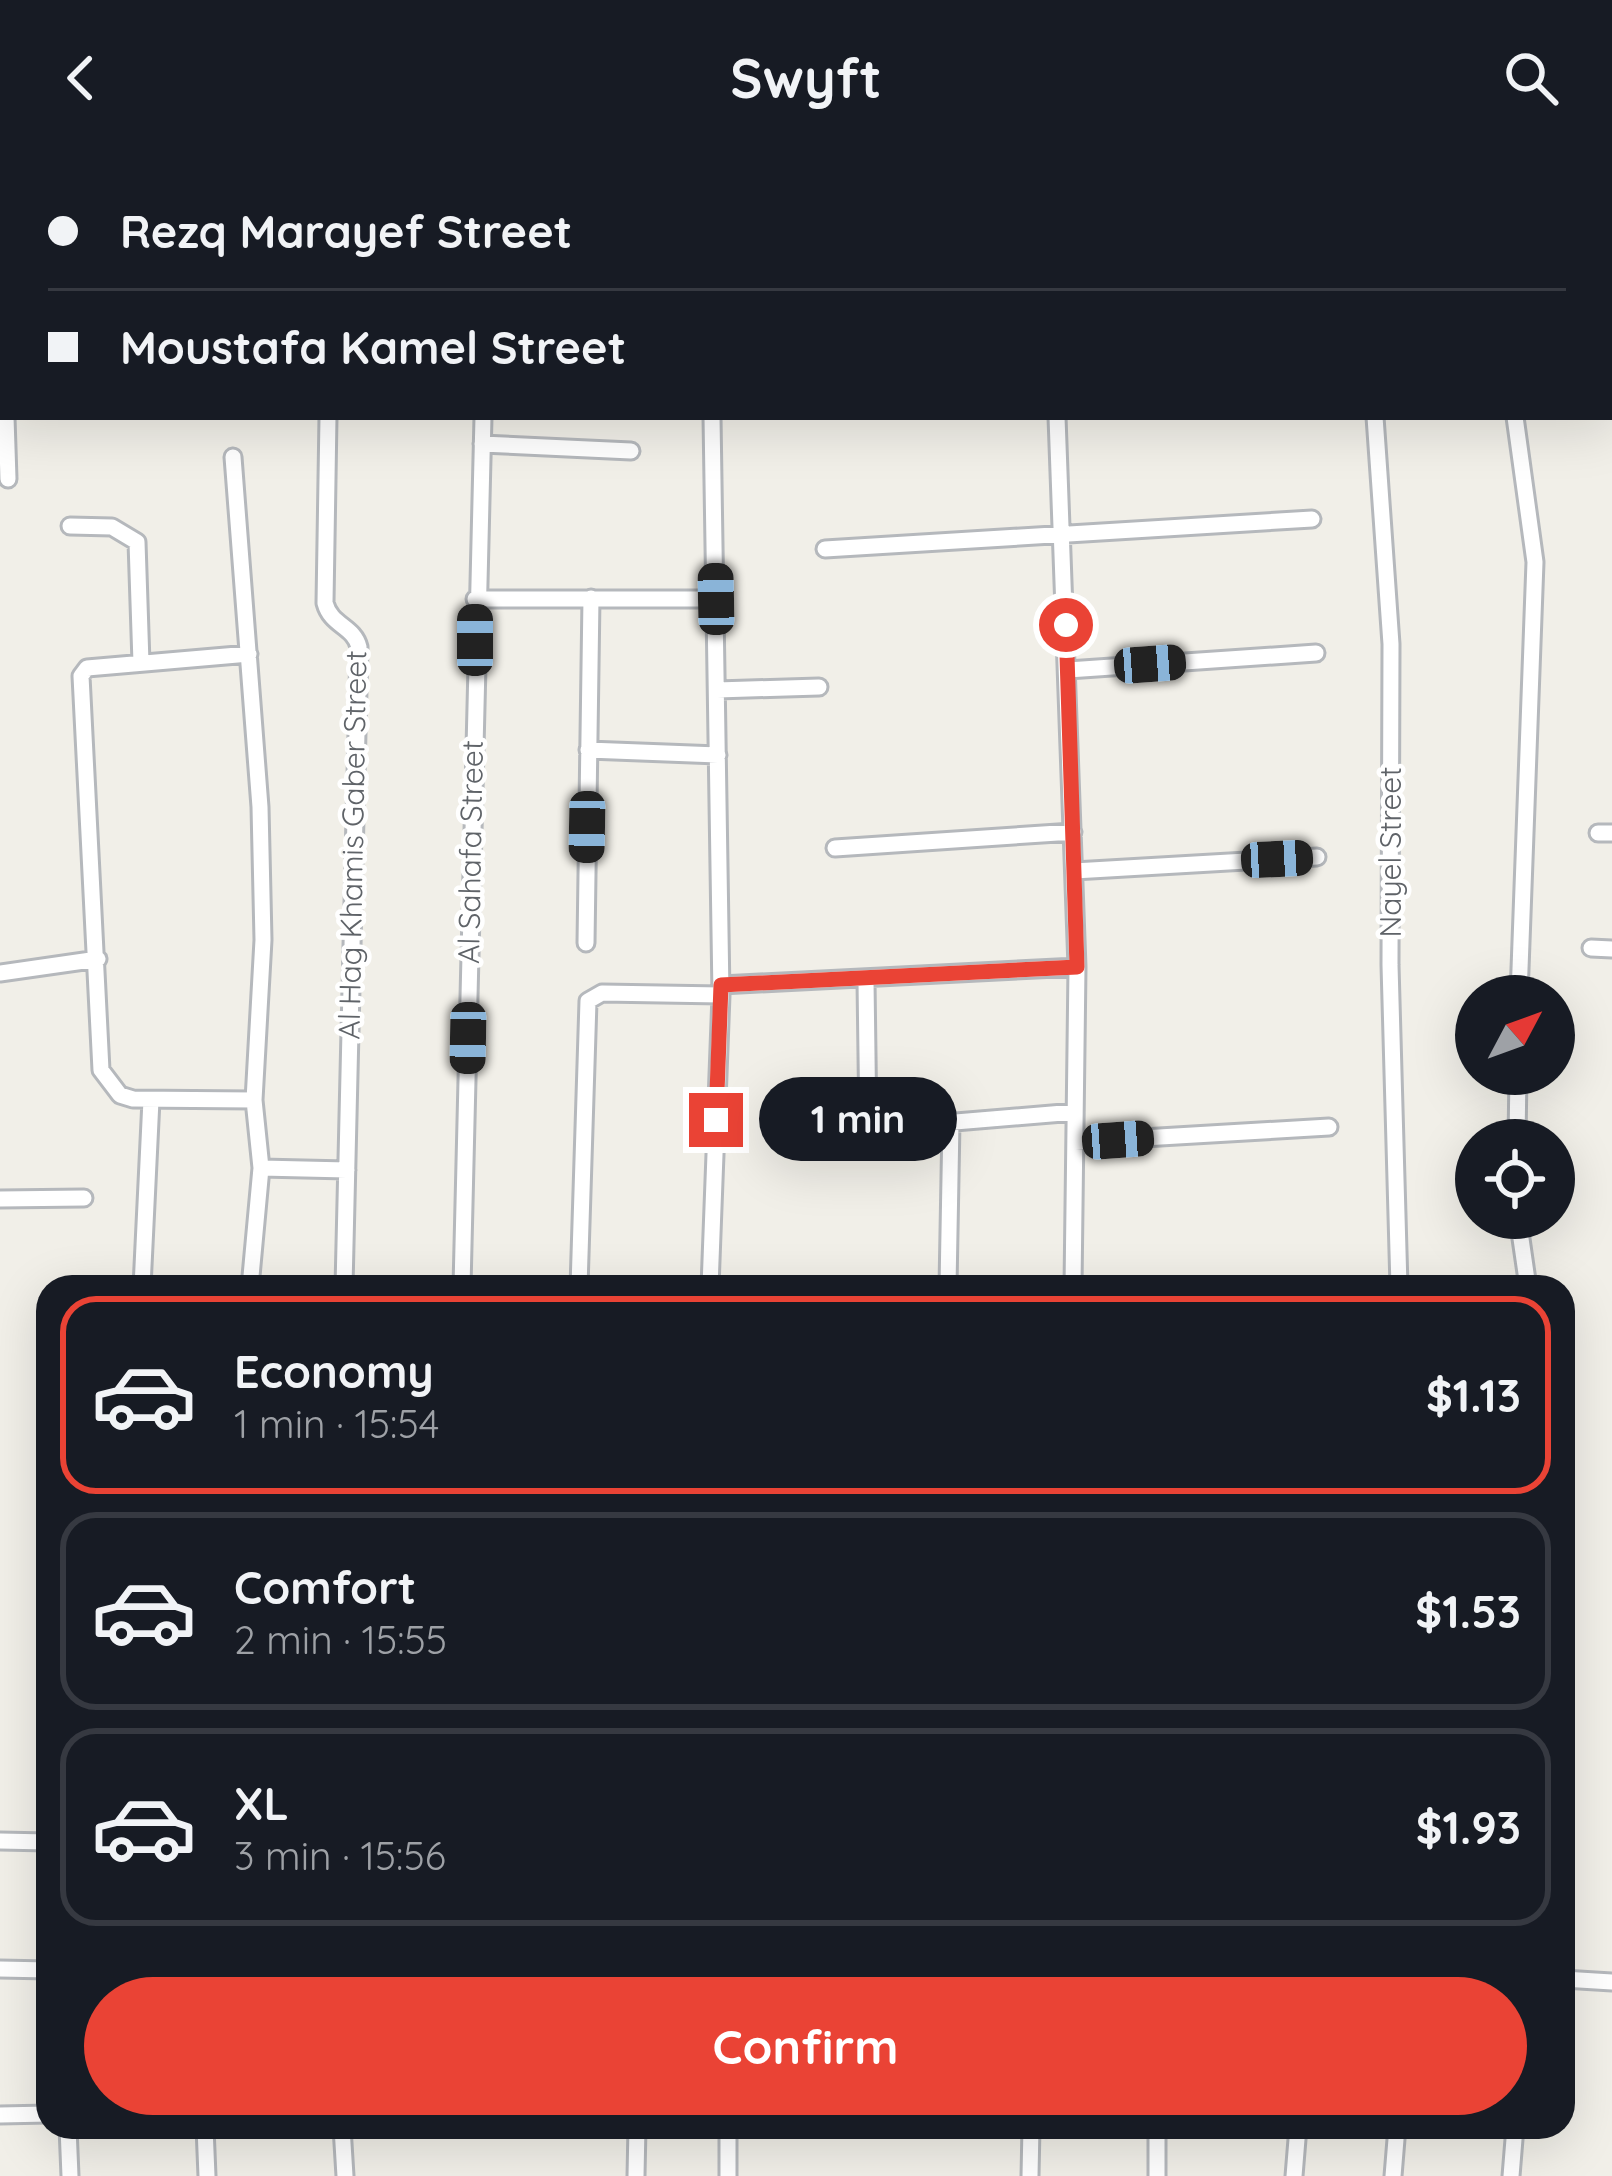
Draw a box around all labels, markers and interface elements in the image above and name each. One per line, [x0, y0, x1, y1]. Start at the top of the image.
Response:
text: Swyft [730, 44, 882, 112]
icon: back [48, 45, 114, 111]
icon: search [1498, 45, 1564, 111]
text: Rezq Marayef Street [120, 203, 572, 259]
text: Moustafa Kamel Street [120, 319, 626, 375]
car [697, 563, 735, 635]
route start [1039, 598, 1093, 652]
car [457, 604, 493, 676]
car [1113, 644, 1187, 684]
street label: Al Hag Khamis Gaber Street [330, 650, 374, 1040]
street label: Al Sahafa Street [449, 740, 491, 964]
street label: Nayel Street [1371, 767, 1409, 937]
car [568, 791, 606, 863]
car [1240, 839, 1314, 879]
north arrow [1455, 975, 1575, 1095]
map controls [1455, 975, 1575, 1239]
car [449, 1002, 487, 1074]
callout: 1 min [758, 1078, 956, 1162]
route end [689, 1093, 743, 1147]
text: 1 min [811, 1094, 905, 1143]
button: locate [1455, 1119, 1575, 1239]
car [1081, 1120, 1155, 1160]
icon: car [90, 1341, 198, 1449]
text: Economy [234, 1343, 434, 1399]
text: $1.13 [1426, 1367, 1521, 1423]
text: 1 min · 15:54 [234, 1399, 439, 1448]
icon: car [90, 1557, 198, 1665]
text: Comfort [234, 1559, 416, 1615]
text: $1.53 [1415, 1583, 1521, 1639]
text: 2 min · 15:55 [234, 1615, 447, 1664]
icon: car [90, 1773, 198, 1881]
text: XL [234, 1775, 289, 1831]
text: $1.93 [1416, 1799, 1521, 1855]
text: 3 min · 15:56 [234, 1831, 446, 1880]
button: Confirm [84, 1977, 1527, 2115]

